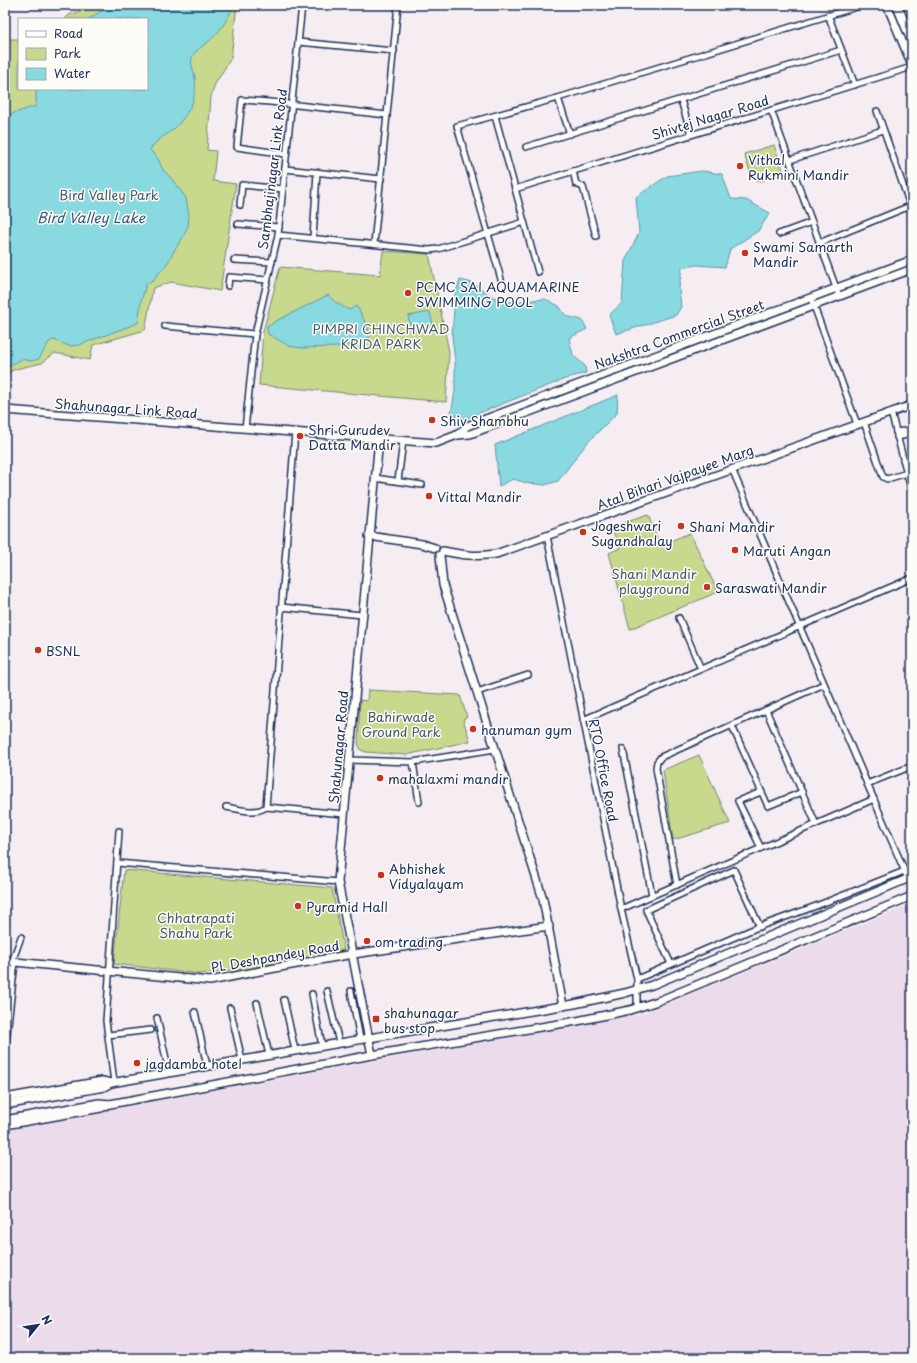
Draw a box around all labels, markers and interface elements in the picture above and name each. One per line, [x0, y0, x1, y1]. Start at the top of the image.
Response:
legend [18, 18, 148, 90]
text: Road [54, 24, 83, 42]
text: Park [54, 44, 81, 62]
text: Water [54, 64, 91, 82]
street label: Sambhajinagar Link Road [253, 88, 291, 250]
street label: Shivtej Nagar Road [649, 90, 771, 144]
place label: Vithal Rukmini Mandir [748, 150, 849, 184]
marker: Vithal Rukmini Mandir [735, 161, 745, 171]
park label: Bird Valley Park [59, 185, 159, 204]
water label: Bird Valley Lake [37, 207, 146, 228]
place label: Swami Samarth Mandir [753, 237, 853, 271]
marker: Swami Samarth Mandir [740, 248, 750, 258]
place label: PCMC SAI AQUAMARINE SWIMMING POOL [416, 277, 580, 311]
marker: PCMC SAI AQUAMARINE SWIMMING POOL [403, 288, 413, 298]
street label: Nakshtra Commercial Street [591, 294, 767, 374]
park label: PIMPRI CHINCHWAD KRIDA PARK [313, 319, 450, 353]
street label: Shahunagar Link Road [54, 394, 198, 422]
place label: Shiv Shambhu [440, 411, 529, 430]
marker: Shiv Shambhu [427, 415, 437, 425]
place label: Shri Gurudev Datta Mandir [308, 420, 397, 454]
marker: Shri Gurudev Datta Mandir [295, 431, 305, 441]
street label: Atal Bihari Vajpayee Marg [594, 440, 756, 514]
place label: Vittal Mandir [437, 487, 521, 506]
marker: Vittal Mandir [424, 491, 434, 501]
place label: Jogeshwari Sugandhalay [591, 516, 673, 550]
place label: Shani Mandir [689, 517, 774, 536]
marker: Shani Mandir [676, 521, 686, 531]
marker: Jogeshwari Sugandhalay [578, 527, 588, 537]
place label: Maruti Angan [743, 541, 831, 560]
marker: Maruti Angan [730, 545, 740, 555]
park label: Shani Mandir playground [611, 564, 697, 598]
place label: Saraswati Mandir [715, 578, 827, 597]
marker: Saraswati Mandir [702, 582, 712, 592]
place label: BSNL [46, 641, 81, 660]
marker: BSNL [33, 645, 43, 655]
street label: Shahunagar Road [324, 690, 352, 804]
park label: Bahirwade Ground Park [361, 707, 441, 741]
street label: RTO Office Road [585, 717, 623, 823]
place label: hanuman gym [481, 720, 572, 739]
marker: hanuman gym [468, 724, 478, 734]
place label: mahalaxmi mandir [388, 769, 508, 788]
marker: mahalaxmi mandir [375, 773, 385, 783]
place label: Abhishek Vidyalayam [389, 859, 464, 893]
marker: Abhishek Vidyalayam [376, 870, 386, 880]
place label: Pyramid Hall [306, 897, 388, 916]
marker: Pyramid Hall [293, 901, 303, 911]
park label: Chhatrapati Shahu Park [157, 908, 235, 942]
place label: om trading [375, 932, 443, 951]
street label: PL Deshpandey Road [209, 935, 341, 977]
marker: om trading [362, 936, 372, 946]
place label: shahunagar bus stop [384, 1003, 459, 1037]
marker: shahunagar bus stop [371, 1014, 381, 1024]
place label: jagdamba hotel [143, 1054, 242, 1073]
marker: jagdamba hotel [132, 1058, 142, 1068]
north arrow [18, 1305, 58, 1345]
text: N [38, 1312, 57, 1328]

